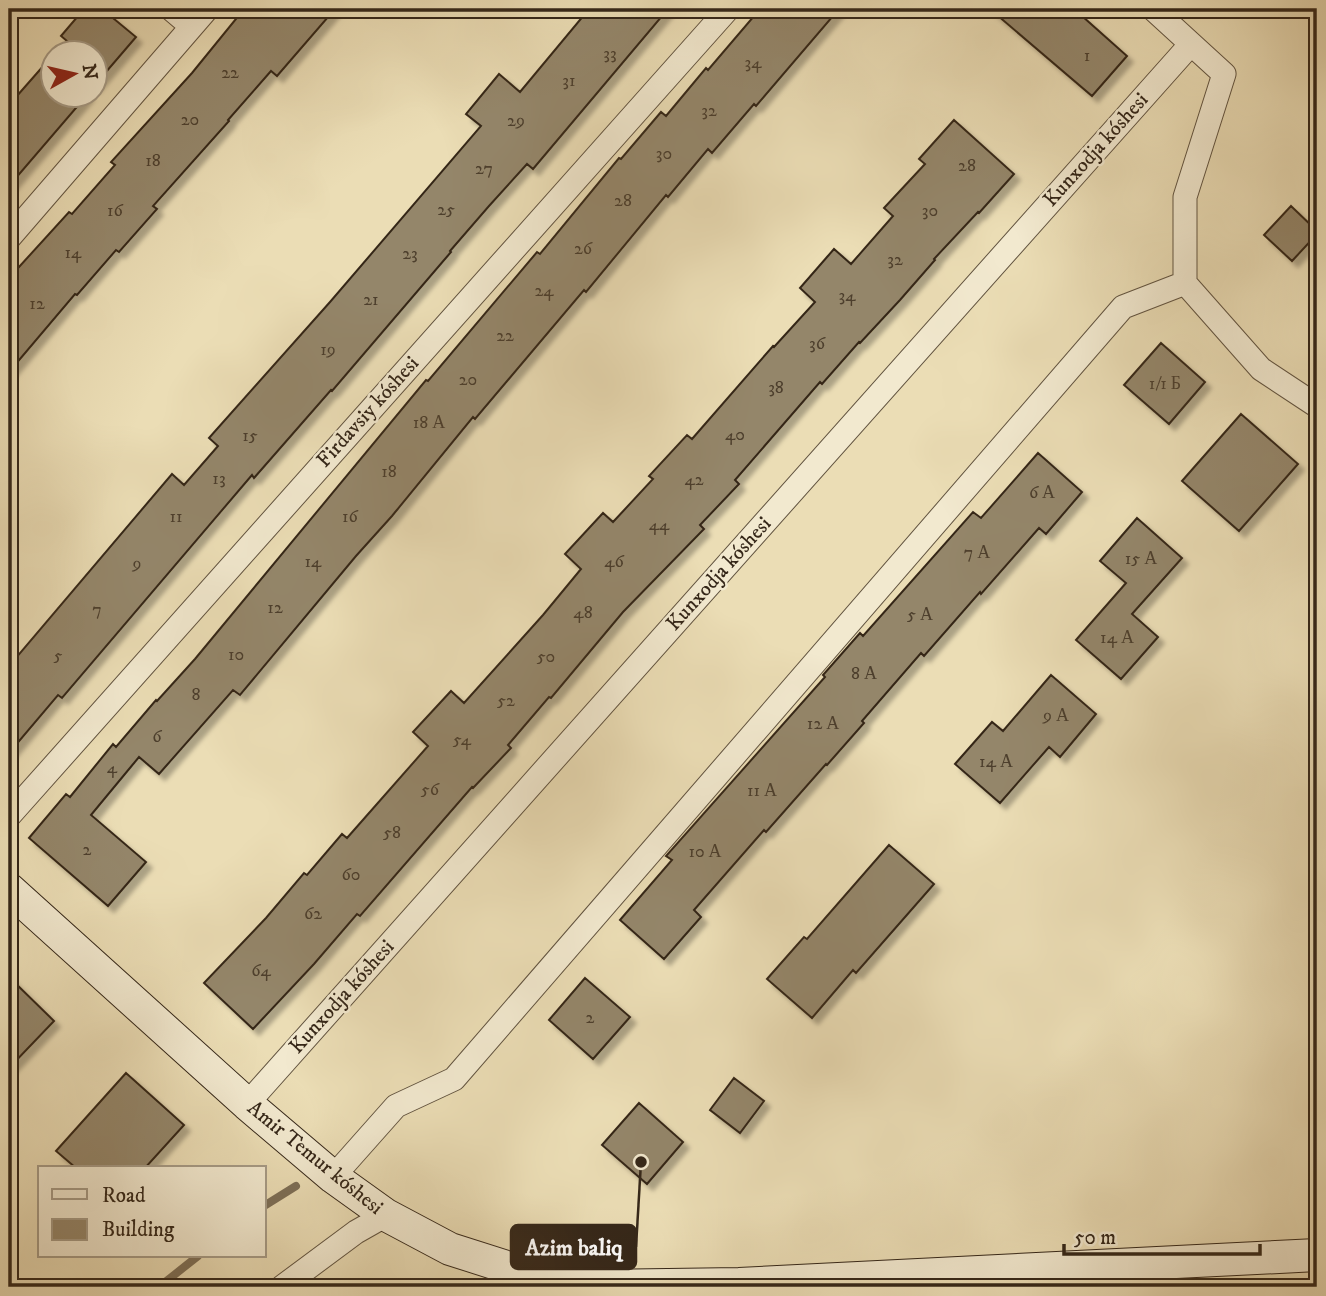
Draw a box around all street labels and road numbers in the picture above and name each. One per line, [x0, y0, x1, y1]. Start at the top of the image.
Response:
street label: Kunxodja kóshesi [1038, 88, 1154, 212]
street label: Firdavsiy kóshesi [311, 351, 425, 473]
street label: Kunxodja kóshesi [661, 512, 777, 636]
street label: Kunxodja kóshesi [284, 935, 400, 1059]
street label: Amir Temur kóshesi [242, 1095, 388, 1221]

